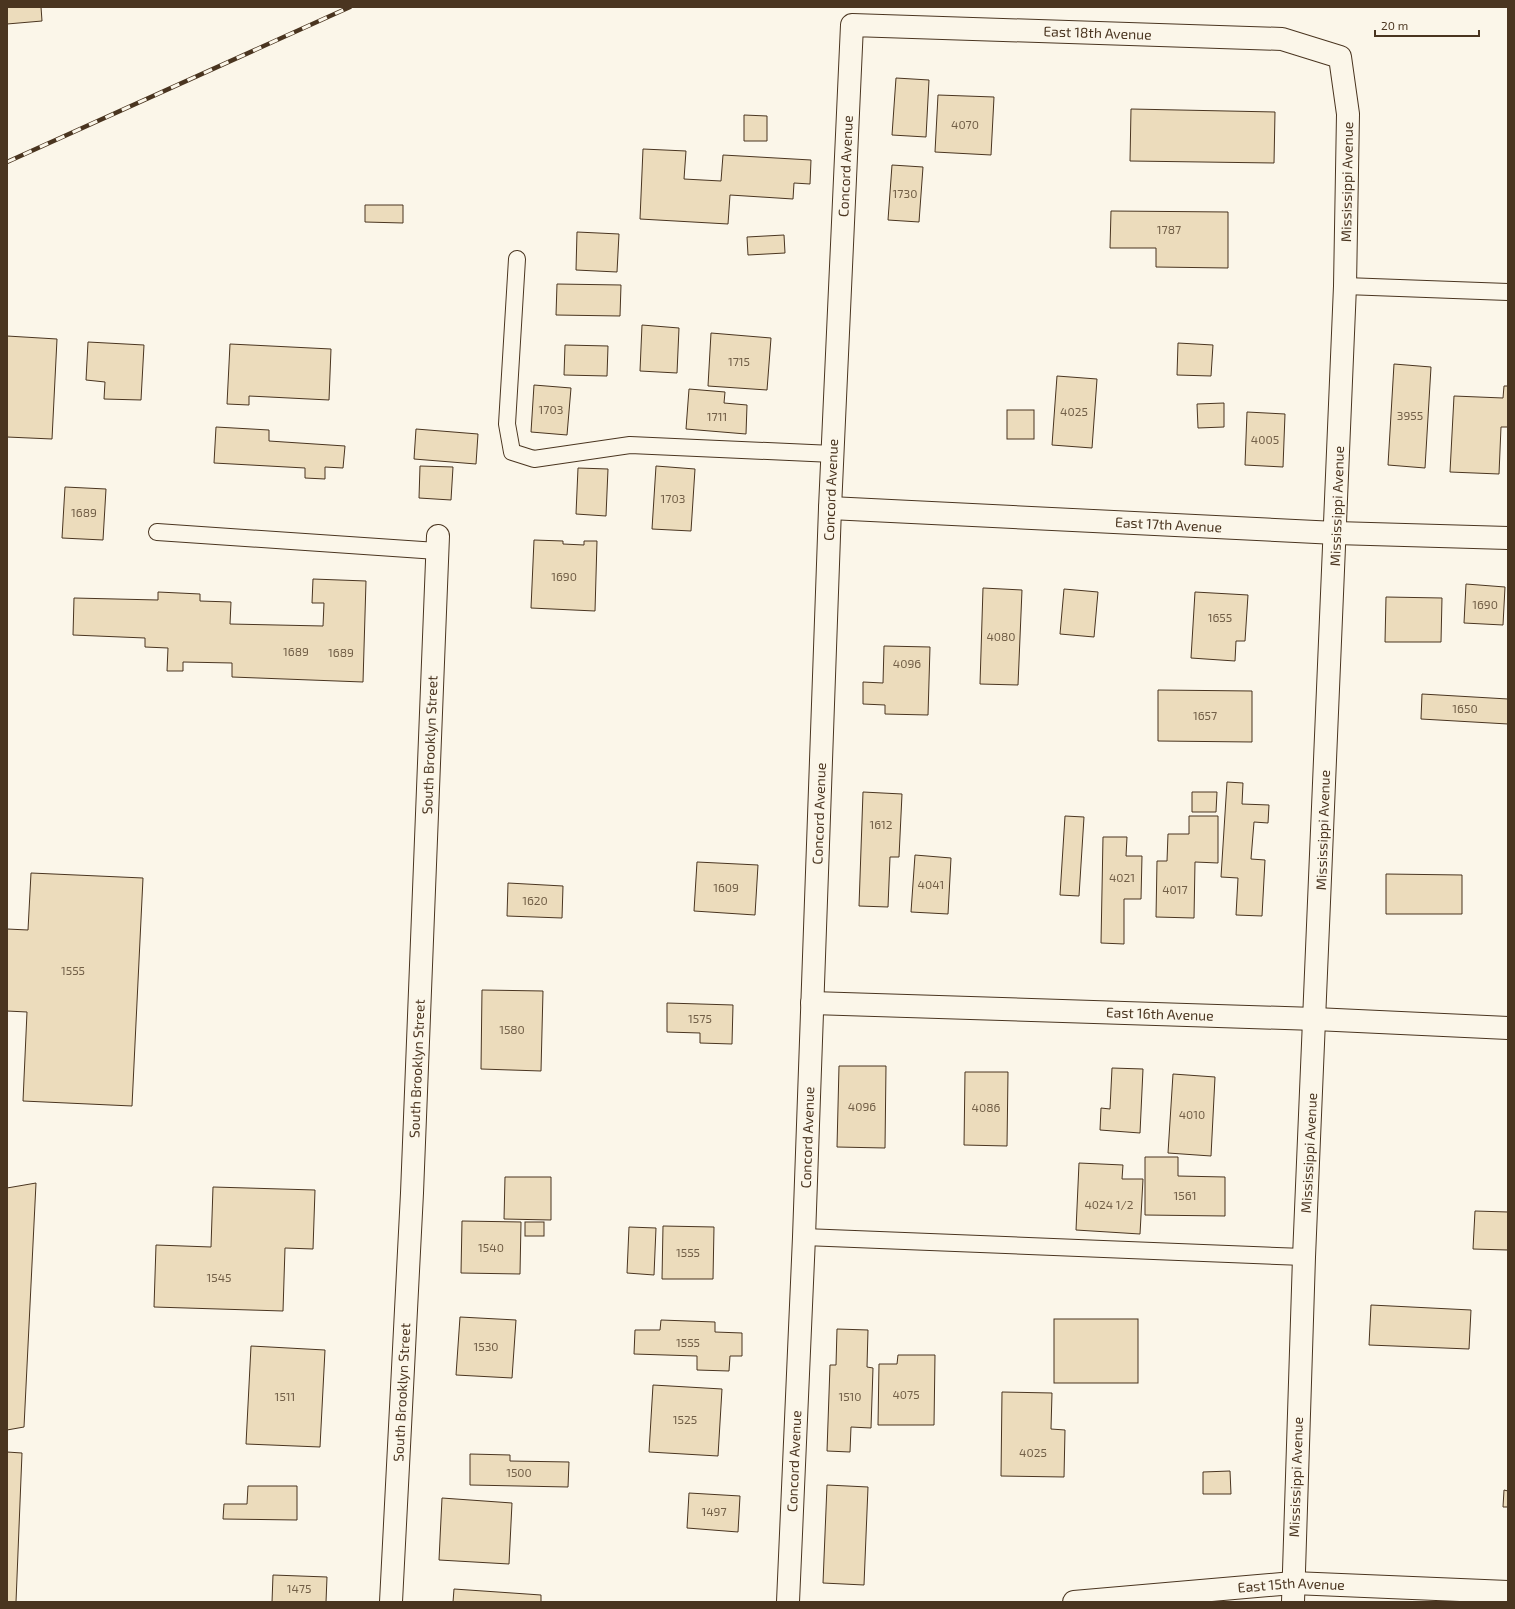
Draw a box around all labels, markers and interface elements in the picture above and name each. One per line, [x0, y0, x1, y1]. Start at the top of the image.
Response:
scale bar [1375, 12, 1479, 38]
text: 20 m [1381, 18, 1408, 32]
street label: East 18th Avenue [1043, 22, 1152, 43]
street label: Concord Avenue [834, 115, 856, 218]
house number: 4070 [951, 117, 979, 131]
street label: Mississippi Avenue [1337, 122, 1356, 242]
house number: 1730 [893, 186, 917, 200]
house number: 1787 [1157, 222, 1181, 236]
house number: 1715 [728, 354, 750, 368]
house number: 1703 [539, 402, 563, 416]
house number: 4025 [1060, 404, 1088, 418]
house number: 3955 [1397, 408, 1423, 422]
house number: 1711 [707, 409, 727, 423]
house number: 4005 [1251, 432, 1279, 446]
street label: Concord Avenue [820, 438, 841, 541]
street label: Mississippi Avenue [1326, 445, 1347, 567]
house number: 1703 [661, 491, 685, 505]
house number: 1689 [71, 505, 97, 519]
street label: East 17th Avenue [1115, 513, 1223, 535]
house number: 1690 [551, 569, 577, 583]
house number: 1690 [1472, 597, 1498, 611]
house number: 1655 [1208, 610, 1232, 624]
house number: 4080 [986, 629, 1016, 643]
house number: 1689 [283, 644, 309, 658]
house number: 1689 [328, 645, 354, 659]
house number: 4096 [893, 656, 921, 670]
street label: South Brooklyn Street [418, 675, 440, 815]
house number: 1650 [1452, 701, 1478, 715]
house number: 1657 [1193, 708, 1217, 722]
street label: Concord Avenue [808, 762, 829, 865]
street label: Mississippi Avenue [1312, 769, 1333, 891]
house number: 1612 [869, 817, 893, 831]
house number: 4021 [1109, 870, 1135, 884]
house number: 4041 [918, 877, 944, 891]
house number: 1609 [713, 880, 739, 894]
house number: 4017 [1162, 882, 1188, 896]
house number: 1620 [522, 893, 548, 907]
house number: 1555 [61, 963, 85, 977]
street label: South Brooklyn Street [405, 999, 428, 1138]
street label: East 16th Avenue [1106, 1003, 1214, 1024]
house number: 1575 [688, 1011, 712, 1025]
house number: 1580 [499, 1022, 525, 1036]
street label: Concord Avenue [797, 1086, 817, 1189]
street label: Mississippi Avenue [1297, 1092, 1320, 1214]
house number: 4096 [848, 1099, 876, 1113]
house number: 4086 [972, 1100, 1001, 1114]
house number: 4010 [1179, 1107, 1205, 1121]
house number: 1561 [1174, 1188, 1196, 1202]
house number: 4024 1/2 [1084, 1197, 1134, 1211]
house number: 1540 [478, 1240, 504, 1254]
house number: 1555 [676, 1245, 700, 1259]
house number: 1545 [206, 1270, 232, 1284]
street label: South Brooklyn Street [389, 1322, 413, 1462]
house number: 1555 [676, 1335, 700, 1349]
house number: 1530 [473, 1339, 499, 1353]
house number: 4075 [892, 1387, 920, 1401]
house number: 1511 [275, 1389, 295, 1403]
house number: 1510 [838, 1389, 862, 1403]
street label: Concord Avenue [783, 1410, 804, 1512]
house number: 1525 [673, 1412, 697, 1426]
street label: Mississippi Avenue [1285, 1416, 1306, 1538]
house number: 4025 [1019, 1445, 1047, 1459]
house number: 1500 [506, 1465, 532, 1479]
house number: 1497 [701, 1504, 727, 1518]
street label: East 15th Avenue [1237, 1574, 1345, 1596]
house number: 1475 [287, 1581, 311, 1595]

